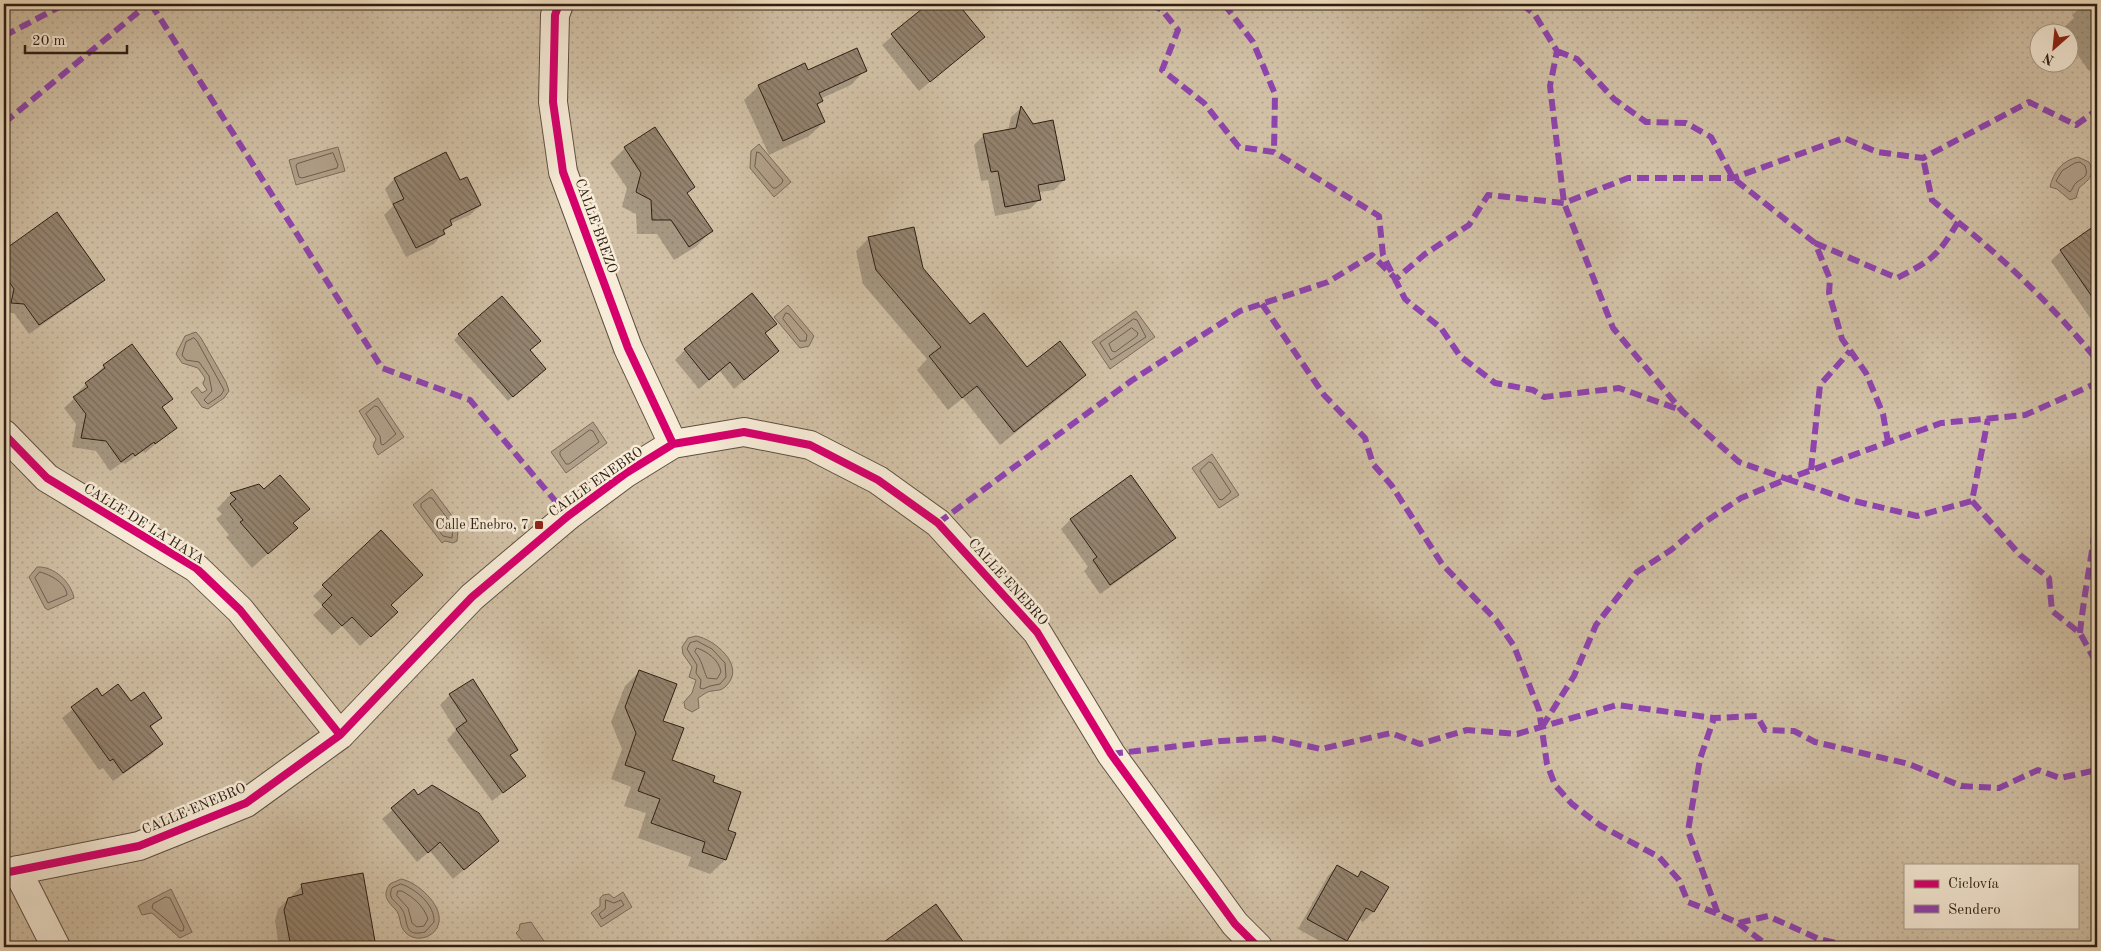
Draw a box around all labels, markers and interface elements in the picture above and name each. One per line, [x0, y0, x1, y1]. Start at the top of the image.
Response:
scale bar [25, 22, 128, 54]
north arrow [2028, 22, 2078, 72]
text: 20 m [32, 34, 66, 49]
text: N [2040, 50, 2056, 67]
street label: CALLE BREZO [572, 177, 620, 276]
street label: CALLE ENEBRO [546, 444, 646, 520]
street label: CALLE DE LA HAYA [81, 481, 207, 567]
place label: Calle Enebro, 7 [435, 518, 529, 532]
marker: Calle Enebro, 7 [533, 519, 545, 531]
street label: CALLE ENEBRO [966, 536, 1051, 628]
street label: CALLE ENEBRO [140, 781, 248, 837]
legend [1904, 864, 2078, 928]
text: Ciclovía [1948, 877, 2000, 892]
text: Sendero [1948, 903, 2001, 918]

